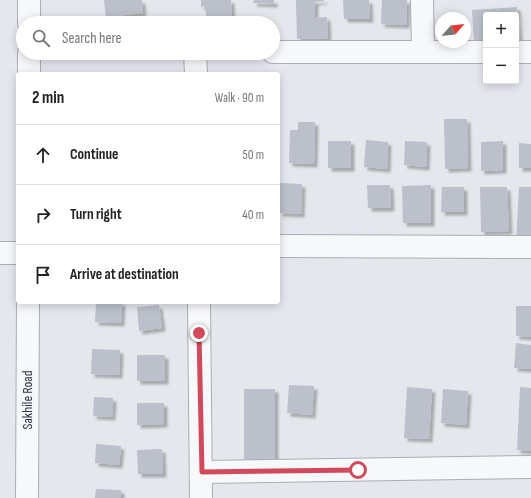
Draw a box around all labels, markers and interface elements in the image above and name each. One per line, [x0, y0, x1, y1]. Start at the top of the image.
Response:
north arrow [435, 12, 471, 48]
map controls [483, 12, 519, 84]
button: + [483, 12, 519, 48]
search box [16, 16, 280, 60]
icon: search [30, 27, 52, 49]
text: Search here [62, 29, 122, 48]
button: − [483, 48, 519, 84]
text: 2 min [32, 88, 64, 108]
text: Walk · 90 m [215, 90, 264, 106]
icon: ahead [32, 144, 54, 166]
text: Continue [70, 145, 119, 164]
text: 50 m [243, 147, 264, 163]
icon: right [32, 204, 54, 226]
text: Turn right [70, 205, 122, 224]
text: 40 m [242, 207, 264, 223]
icon: arrive [32, 264, 54, 286]
text: Arrive at destination [70, 265, 179, 284]
route end [190, 324, 208, 342]
street label: Sakhile Road [19, 370, 36, 430]
route start [349, 461, 367, 479]

